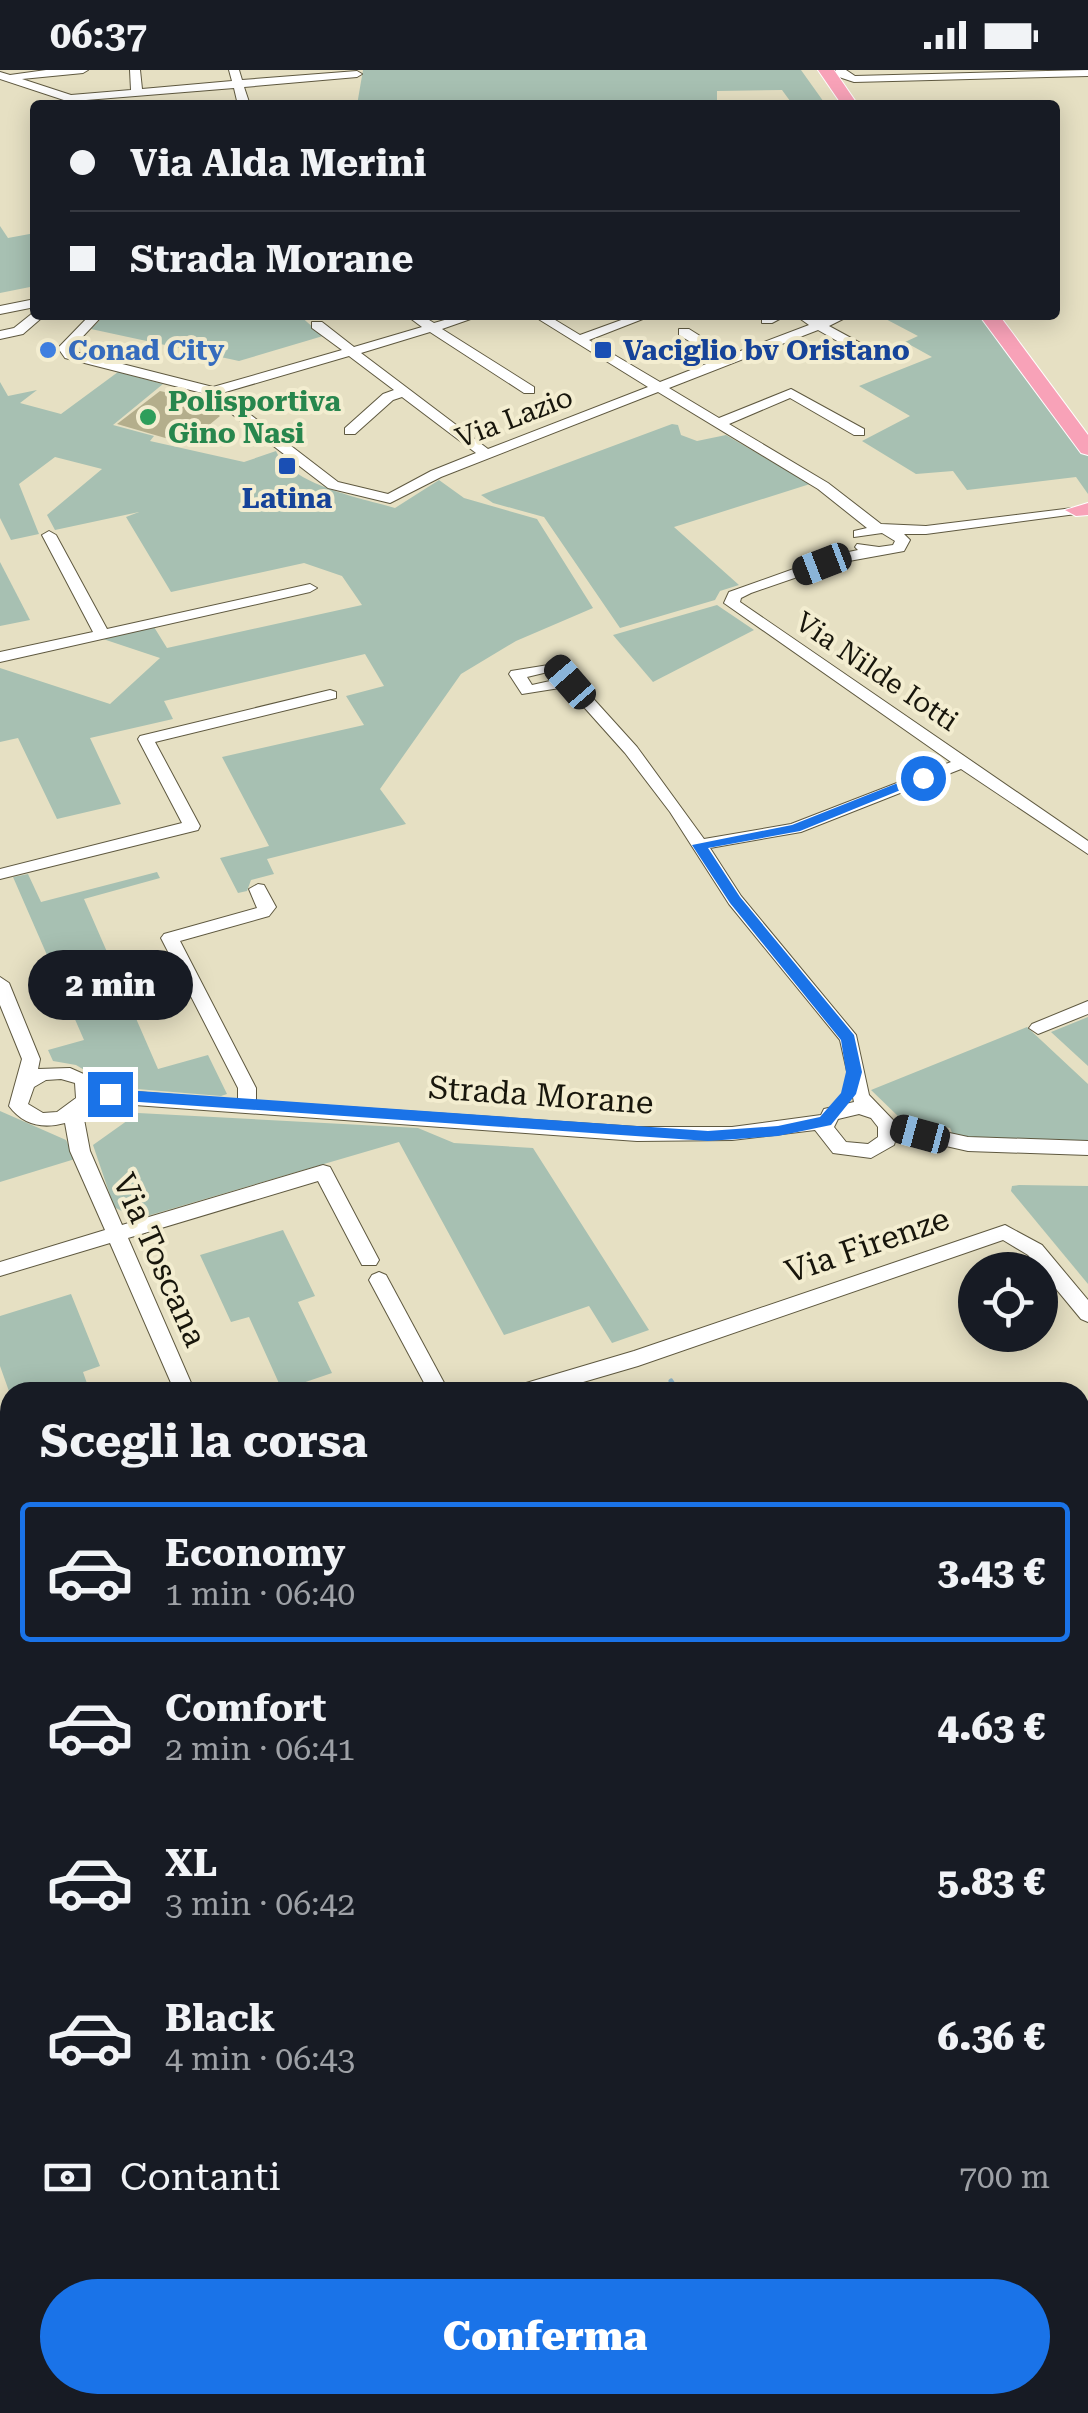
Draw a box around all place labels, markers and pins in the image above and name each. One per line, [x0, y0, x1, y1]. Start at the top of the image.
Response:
place label: Conad City [68, 334, 225, 367]
place label: Vaciglio bv Oristano [623, 334, 910, 367]
marker: Conad City [37, 339, 59, 361]
marker: Vaciglio bv Oristano [592, 339, 614, 361]
place label: Polisportiva Gino Nasi [168, 385, 341, 450]
marker: Polisportiva Gino Nasi [137, 406, 159, 428]
marker: Latina [276, 455, 298, 477]
place label: Latina [242, 482, 333, 515]

